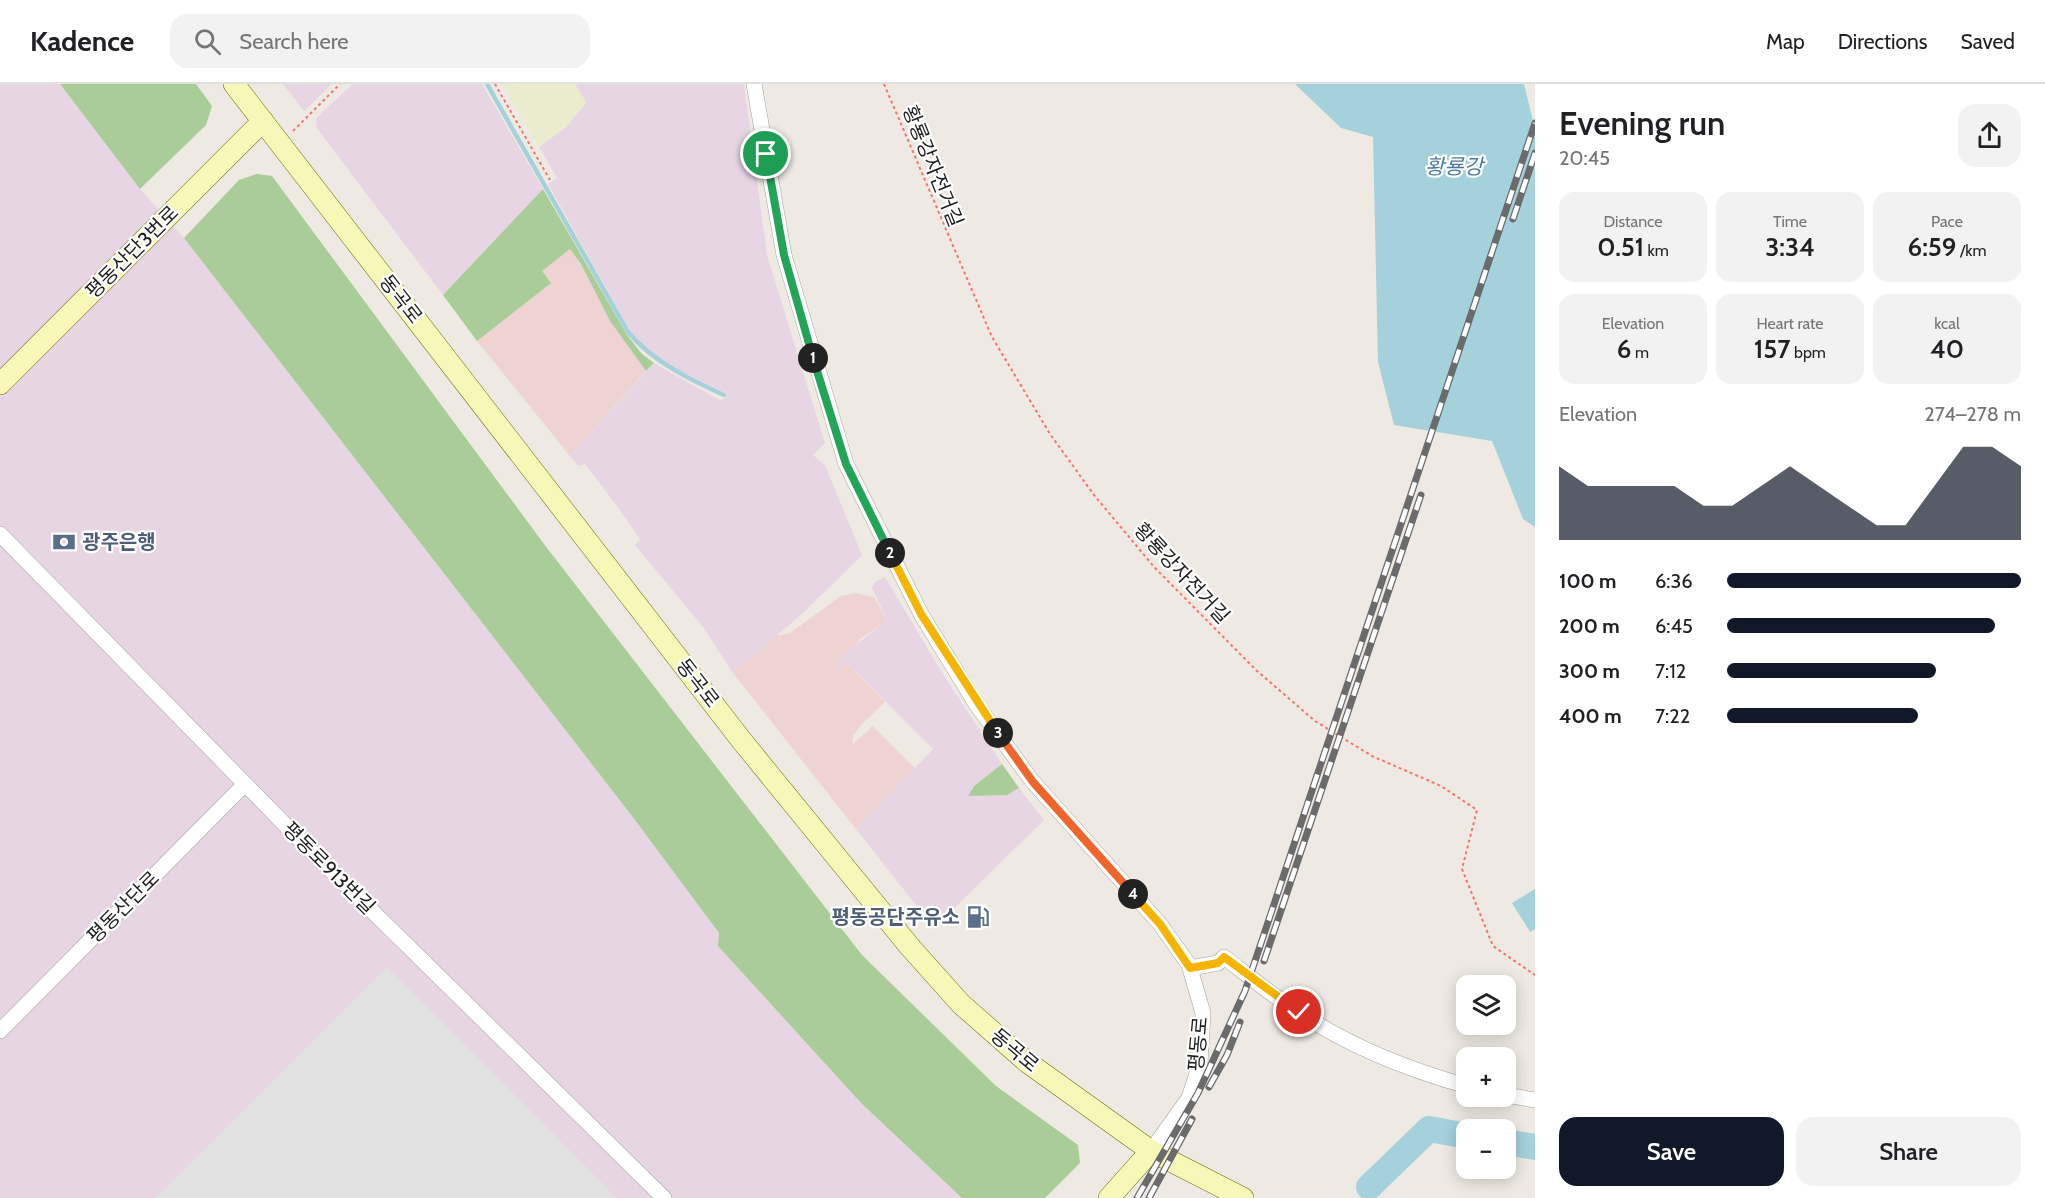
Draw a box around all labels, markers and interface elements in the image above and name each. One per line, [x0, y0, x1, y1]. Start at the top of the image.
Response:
search box [170, 14, 590, 68]
text: Kadence [30, 24, 134, 58]
icon: search [191, 25, 224, 58]
text: Search here [239, 28, 349, 55]
text: Map [1766, 29, 1805, 54]
text: Directions [1838, 29, 1927, 54]
text: Saved [1960, 29, 2015, 54]
street label: 황룡강자전거길 [898, 102, 968, 230]
text: Evening run [1559, 103, 1725, 143]
button: share [1958, 104, 2021, 167]
pin [740, 128, 791, 179]
icon: arrive [749, 137, 782, 170]
text: 20:45 [1559, 146, 1610, 170]
water label: 황룡강 [1425, 154, 1486, 179]
street label: 평동산단3번로 [81, 201, 183, 303]
text: Distance [1604, 212, 1662, 231]
text: Time [1773, 212, 1807, 231]
text: Pace [1931, 212, 1963, 231]
text: 0.51 [1597, 231, 1644, 263]
text: 3:34 [1765, 231, 1815, 263]
text: 6:59 [1908, 231, 1957, 263]
text: km [1644, 241, 1669, 260]
text: /km [1957, 241, 1986, 260]
street label: 동곡로 [375, 270, 427, 328]
text: Elevation [1602, 314, 1664, 333]
text: Heart rate [1757, 314, 1823, 333]
text: kcal [1934, 314, 1960, 333]
text: 6 [1617, 333, 1632, 365]
text: 157 [1754, 333, 1790, 365]
text: 40 [1930, 333, 1964, 365]
pin: 1 [798, 343, 828, 373]
text: m [1632, 343, 1649, 362]
text: bpm [1790, 343, 1826, 362]
text: 1 [810, 348, 816, 367]
text: Elevation [1559, 402, 1637, 426]
text: 274–278 m [1924, 402, 2021, 426]
street label: 황룡강자전거길 [1129, 518, 1235, 628]
bank icon: 광주은행 [51, 529, 77, 555]
place label: 광주은행 [82, 530, 156, 554]
pin: 2 [875, 538, 905, 568]
text: 2 [886, 543, 894, 562]
text: 100 m [1559, 569, 1617, 593]
text: 6:36 [1655, 569, 1693, 593]
text: 200 m [1559, 614, 1620, 638]
text: 6:45 [1655, 614, 1693, 638]
street label: 동곡로 [672, 654, 724, 712]
text: 300 m [1559, 659, 1620, 683]
text: 7:12 [1655, 659, 1686, 683]
text: 400 m [1559, 704, 1622, 728]
text: 7:22 [1655, 704, 1690, 728]
pin: 3 [983, 718, 1013, 748]
text: 3 [994, 723, 1002, 742]
street label: 평동로913번길 [278, 817, 380, 919]
street label: 평동산단로 [82, 866, 164, 948]
pin: 4 [1118, 879, 1148, 909]
text: 4 [1128, 884, 1138, 903]
fuel station icon: 평동공단주유소 [965, 904, 991, 930]
place label: 평동공단주유소 [831, 905, 960, 929]
map controls [1456, 975, 1516, 1179]
button: layers [1456, 975, 1516, 1035]
pin [1273, 986, 1324, 1037]
icon: check [1282, 995, 1315, 1028]
street label: 평동로 [1184, 1015, 1212, 1073]
street label: 동곡로 [986, 1023, 1044, 1077]
button: + [1456, 1047, 1516, 1107]
button: Save [1559, 1117, 1784, 1186]
button: Share [1796, 1117, 2021, 1186]
button: − [1456, 1119, 1516, 1179]

